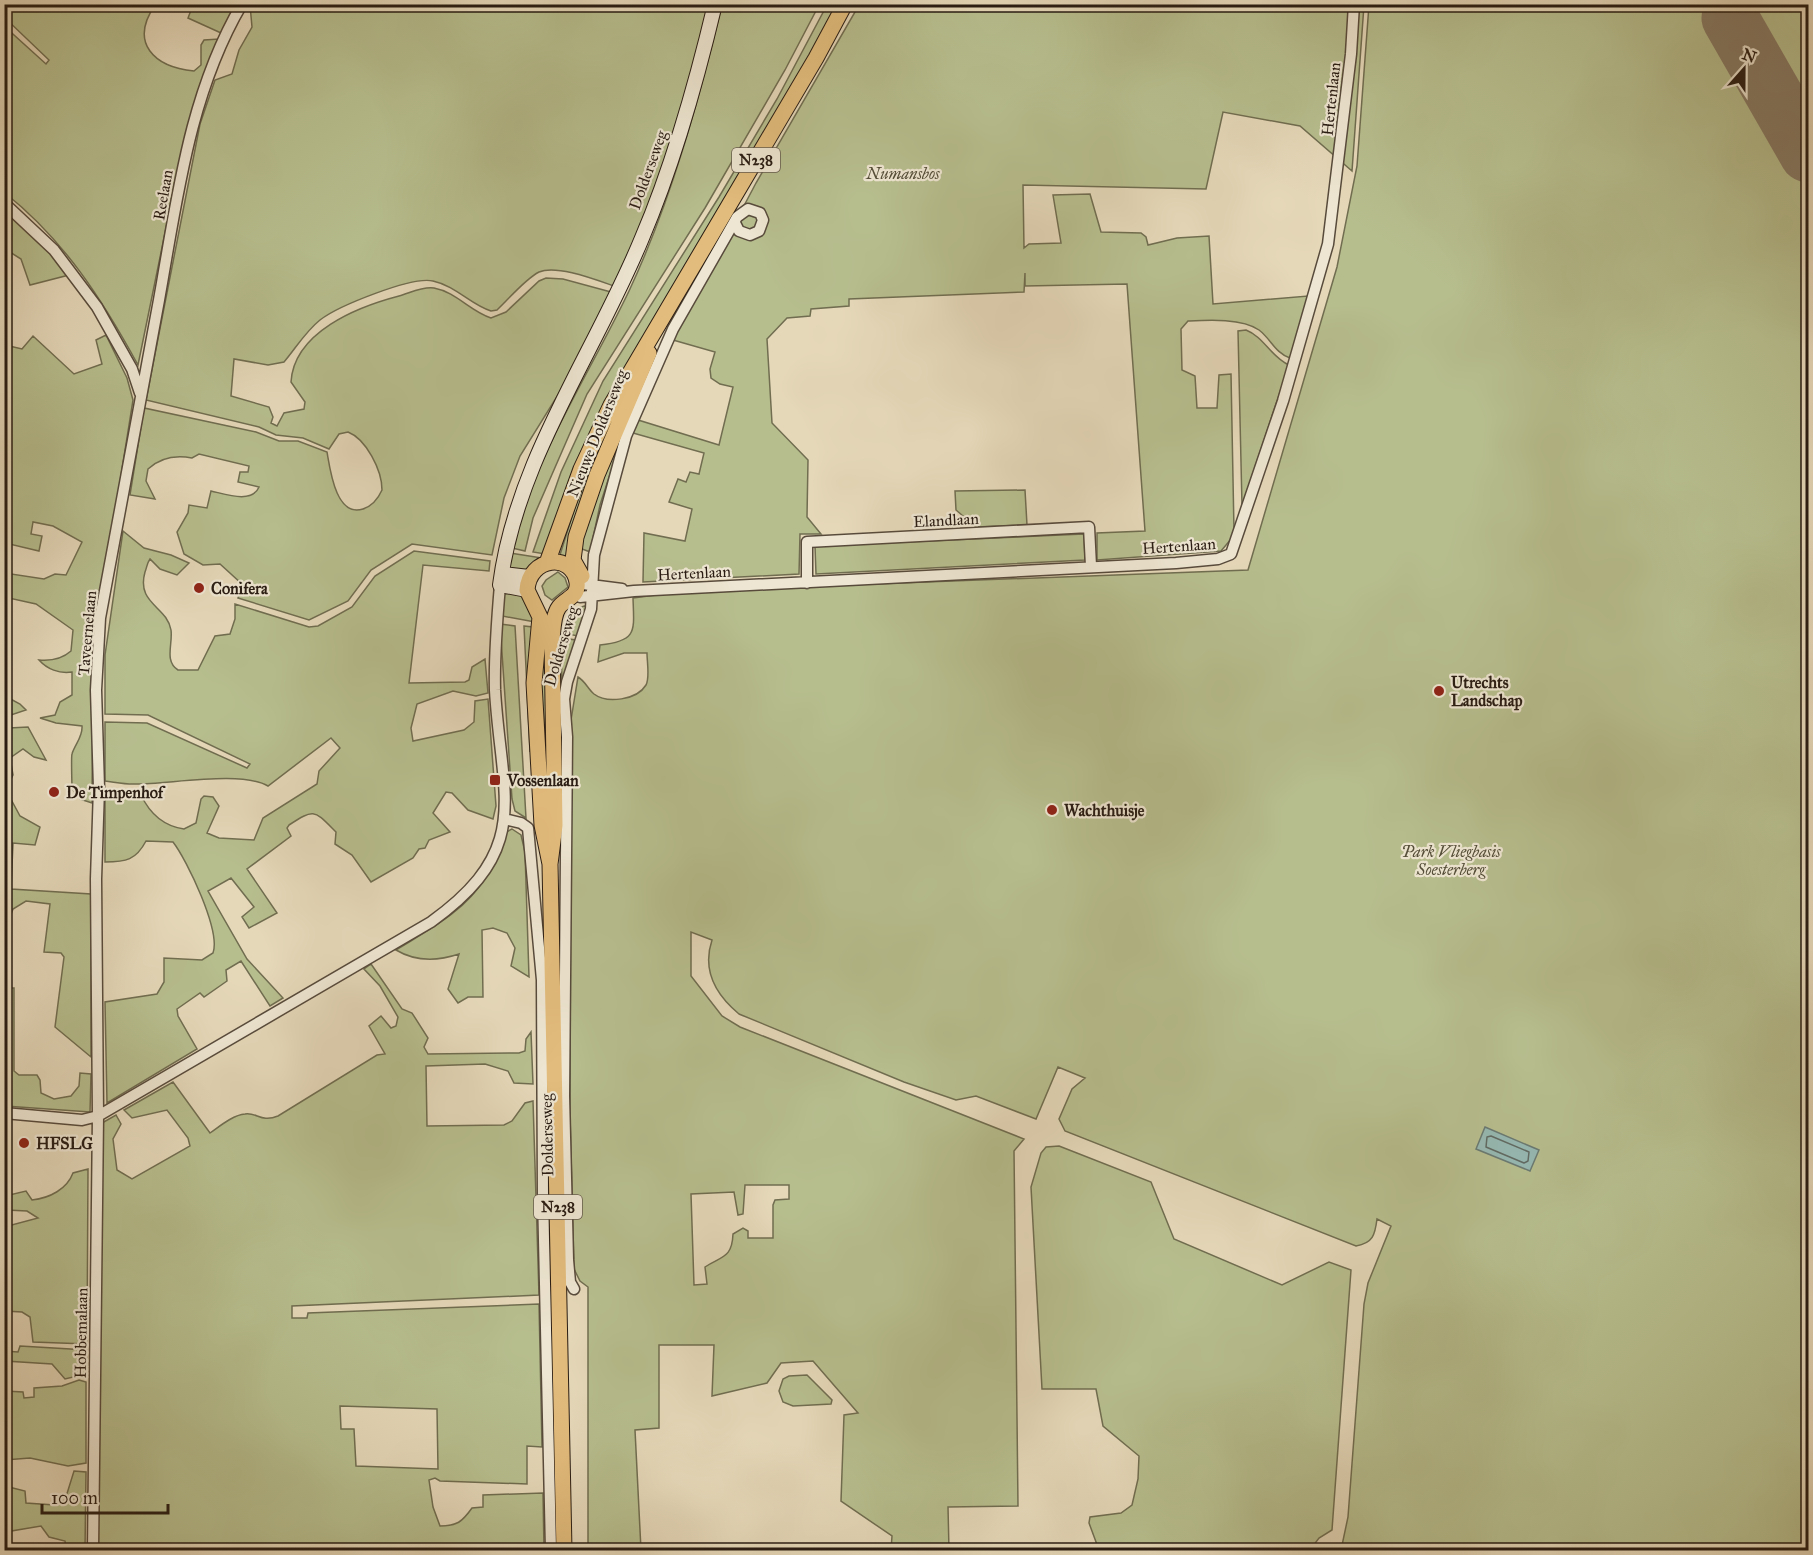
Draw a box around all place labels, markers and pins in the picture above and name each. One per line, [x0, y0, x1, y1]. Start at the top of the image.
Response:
place label: Conifera [211, 579, 269, 598]
marker: Conifera [192, 581, 206, 595]
place label: Utrechts Landschap [1451, 673, 1523, 711]
marker: Utrechts Landschap [1432, 684, 1446, 698]
place label: Vossenlaan [506, 771, 579, 790]
marker: Vossenlaan [488, 773, 502, 787]
place label: De Timpenhof [66, 783, 166, 803]
marker: De Timpenhof [47, 785, 61, 799]
place label: Wachthuisje [1064, 801, 1145, 821]
marker: Wachthuisje [1045, 803, 1059, 817]
place label: HFSLG [36, 1134, 93, 1153]
marker: HFSLG [17, 1136, 31, 1150]

